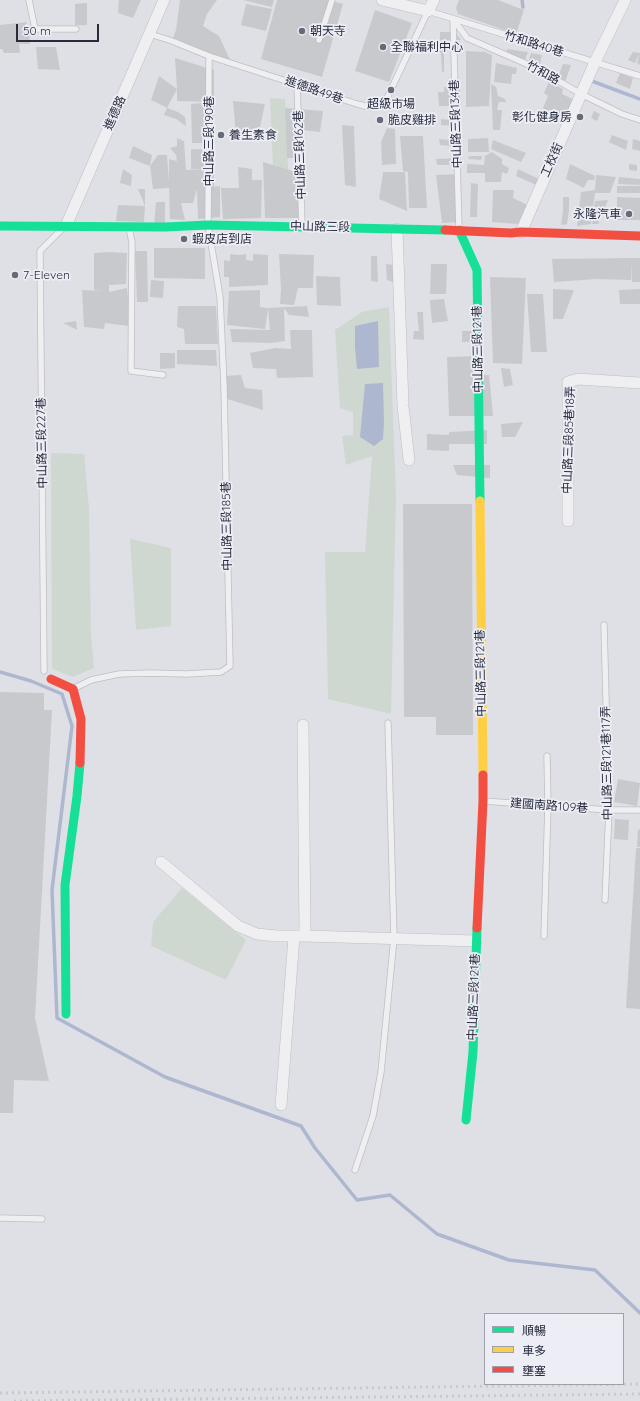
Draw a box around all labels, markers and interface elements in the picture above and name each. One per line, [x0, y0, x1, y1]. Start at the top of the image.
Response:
scale bar [18, 16, 101, 42]
text: 50 m [23, 23, 51, 38]
place label: 朝天寺 [310, 24, 346, 38]
marker: 朝天寺 [297, 26, 307, 36]
street label: 竹和路40巷 [503, 28, 565, 60]
place label: 全聯福利中心 [391, 40, 463, 54]
marker: 全聯福利中心 [378, 42, 388, 52]
street label: 竹和路 [524, 58, 562, 88]
street label: 進德路49巷 [283, 73, 345, 107]
street label: 中山路三段134巷 [447, 79, 465, 169]
marker: 超級市場 [386, 85, 396, 95]
street label: 進德路 [101, 94, 129, 132]
street label: 中山路三段190巷 [202, 96, 216, 186]
place label: 超級市場 [367, 97, 415, 111]
street label: 中山路三段162巷 [291, 110, 309, 200]
place label: 彰化健身房 [512, 110, 572, 124]
marker: 彰化健身房 [575, 112, 585, 122]
place label: 脆皮雞排 [388, 113, 436, 127]
marker: 脆皮雞排 [375, 115, 385, 125]
place label: 養生素食 [229, 128, 277, 142]
marker: 養生素食 [216, 130, 226, 140]
street label: 工校街 [538, 141, 566, 179]
place label: 永隆汽車 [573, 207, 621, 221]
marker: 永隆汽車 [624, 209, 634, 219]
street label: 中山路三段 [290, 219, 350, 235]
place label: 蝦皮店到店 [192, 232, 252, 246]
marker: 蝦皮店到店 [179, 234, 189, 244]
place label: 7-Eleven [23, 268, 70, 282]
marker: 7-Eleven [10, 270, 20, 280]
street label: 中山路三段121巷 [470, 305, 486, 393]
street label: 中山路三段85巷18弄 [560, 386, 578, 494]
street label: 中山路三段227巷 [34, 397, 50, 489]
street label: 中山路三段185巷 [219, 481, 235, 571]
street label: 中山路三段121巷 [473, 629, 489, 717]
street label: 中山路三段121巷117弄 [599, 706, 615, 820]
street label: 建國南路109巷 [509, 796, 589, 816]
street label: 中山路三段121巷 [465, 953, 483, 1041]
legend [484, 1313, 624, 1385]
text: 順暢 [522, 1323, 546, 1338]
text: 車多 [522, 1343, 546, 1358]
text: 壅塞 [522, 1363, 546, 1378]

